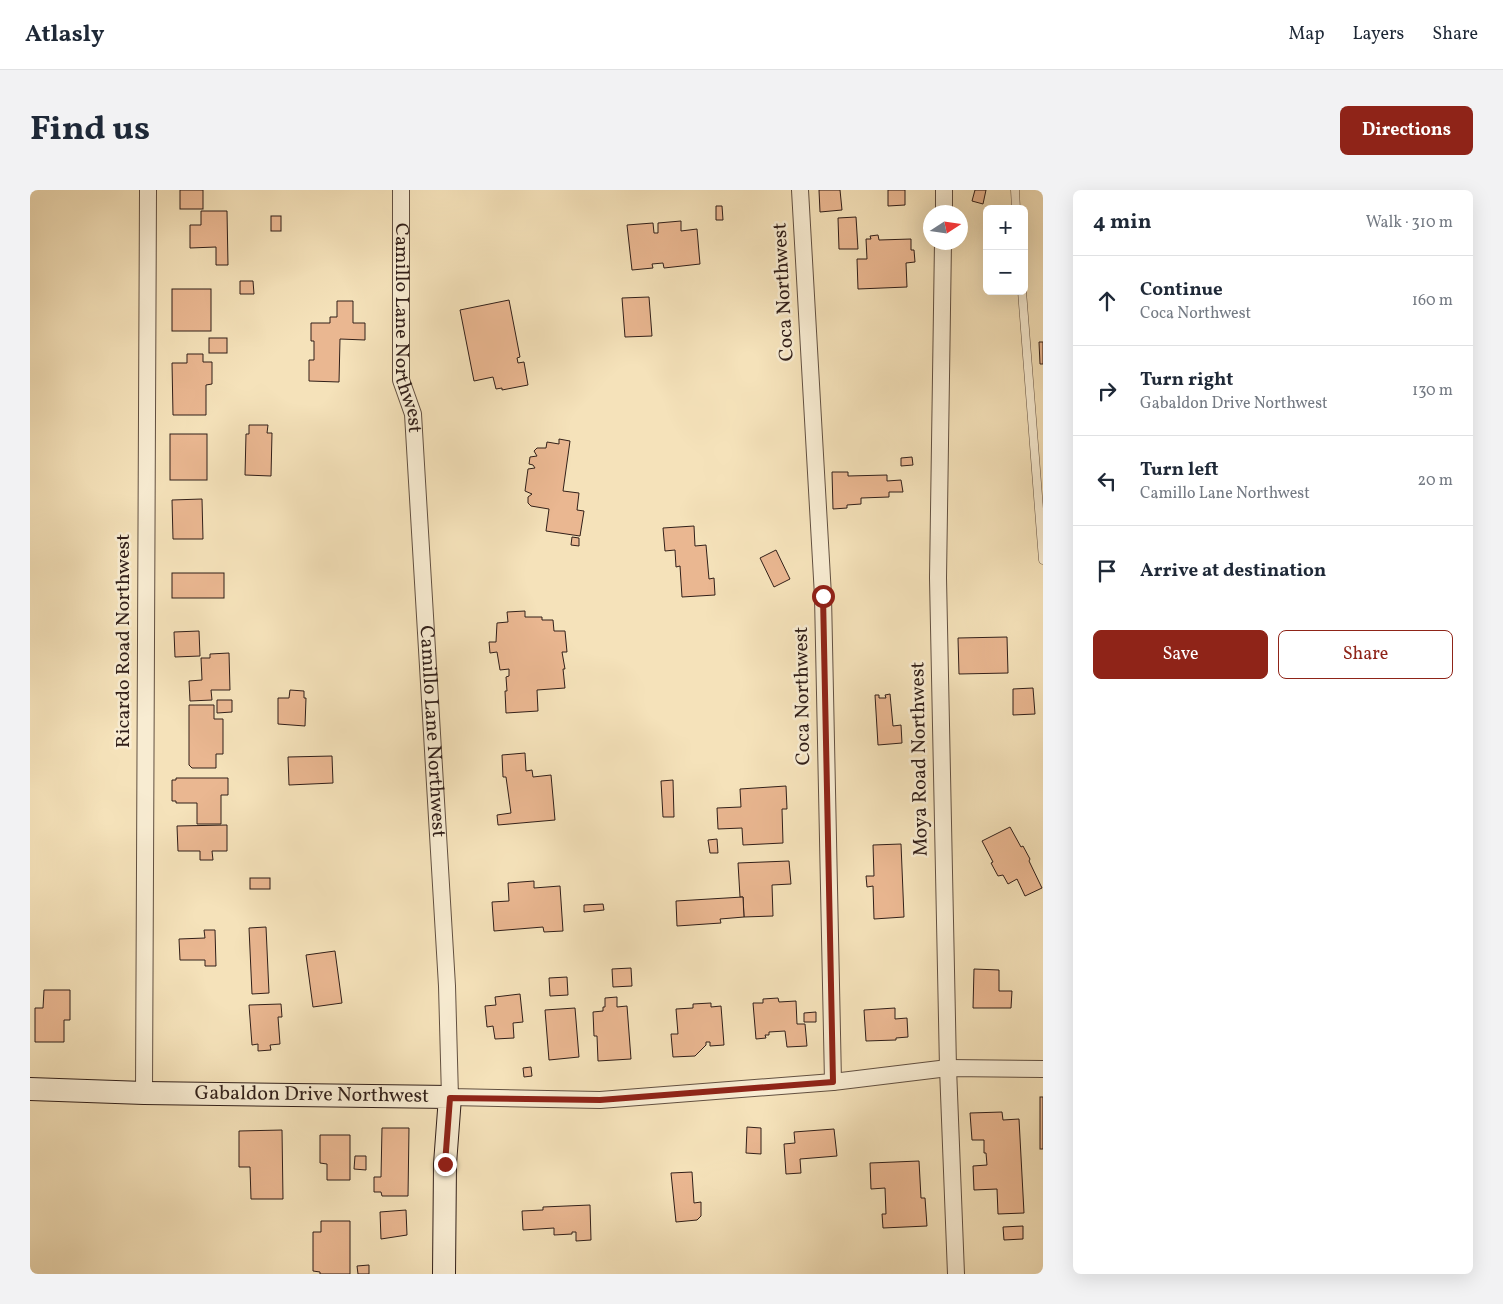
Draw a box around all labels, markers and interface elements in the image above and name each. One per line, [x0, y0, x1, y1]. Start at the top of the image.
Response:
text: Atlasly [25, 18, 104, 52]
text: Map [1288, 22, 1324, 47]
text: Layers [1352, 22, 1404, 47]
text: Share [1432, 22, 1478, 47]
text: Find us [30, 106, 150, 154]
button: Directions [1340, 106, 1473, 155]
north arrow [923, 205, 968, 250]
map controls [983, 205, 1028, 295]
button: + [983, 205, 1028, 250]
text: 4 min [1093, 208, 1152, 237]
text: Walk · 310 m [1366, 212, 1453, 234]
street label: Coca Northwest [766, 222, 802, 362]
street label: Camillo Lane Northwest [387, 223, 428, 434]
button: − [983, 250, 1028, 295]
text: Continue [1140, 277, 1223, 303]
icon: ahead [1093, 287, 1121, 315]
text: 160 m [1412, 290, 1453, 312]
text: Coca Northwest [1140, 303, 1251, 325]
text: Turn right [1140, 367, 1233, 393]
icon: right [1093, 377, 1121, 405]
text: 130 m [1412, 380, 1453, 402]
text: Gabaldon Drive Northwest [1140, 393, 1328, 415]
text: Turn left [1140, 457, 1219, 483]
icon: left [1093, 467, 1121, 495]
text: 20 m [1418, 470, 1453, 492]
text: Camillo Lane Northwest [1140, 483, 1310, 505]
street label: Ricardo Road Northwest [110, 534, 138, 748]
icon: arrive [1093, 557, 1121, 585]
text: Arrive at destination [1140, 558, 1326, 584]
route start [812, 585, 835, 608]
street label: Camillo Lane Northwest [412, 625, 452, 838]
street label: Coca Northwest [788, 626, 818, 766]
button: Save [1093, 630, 1268, 679]
button: Share [1278, 630, 1453, 679]
street label: Moya Road Northwest [904, 661, 936, 857]
street label: Gabaldon Drive Northwest [194, 1080, 429, 1111]
route end [434, 1153, 457, 1176]

